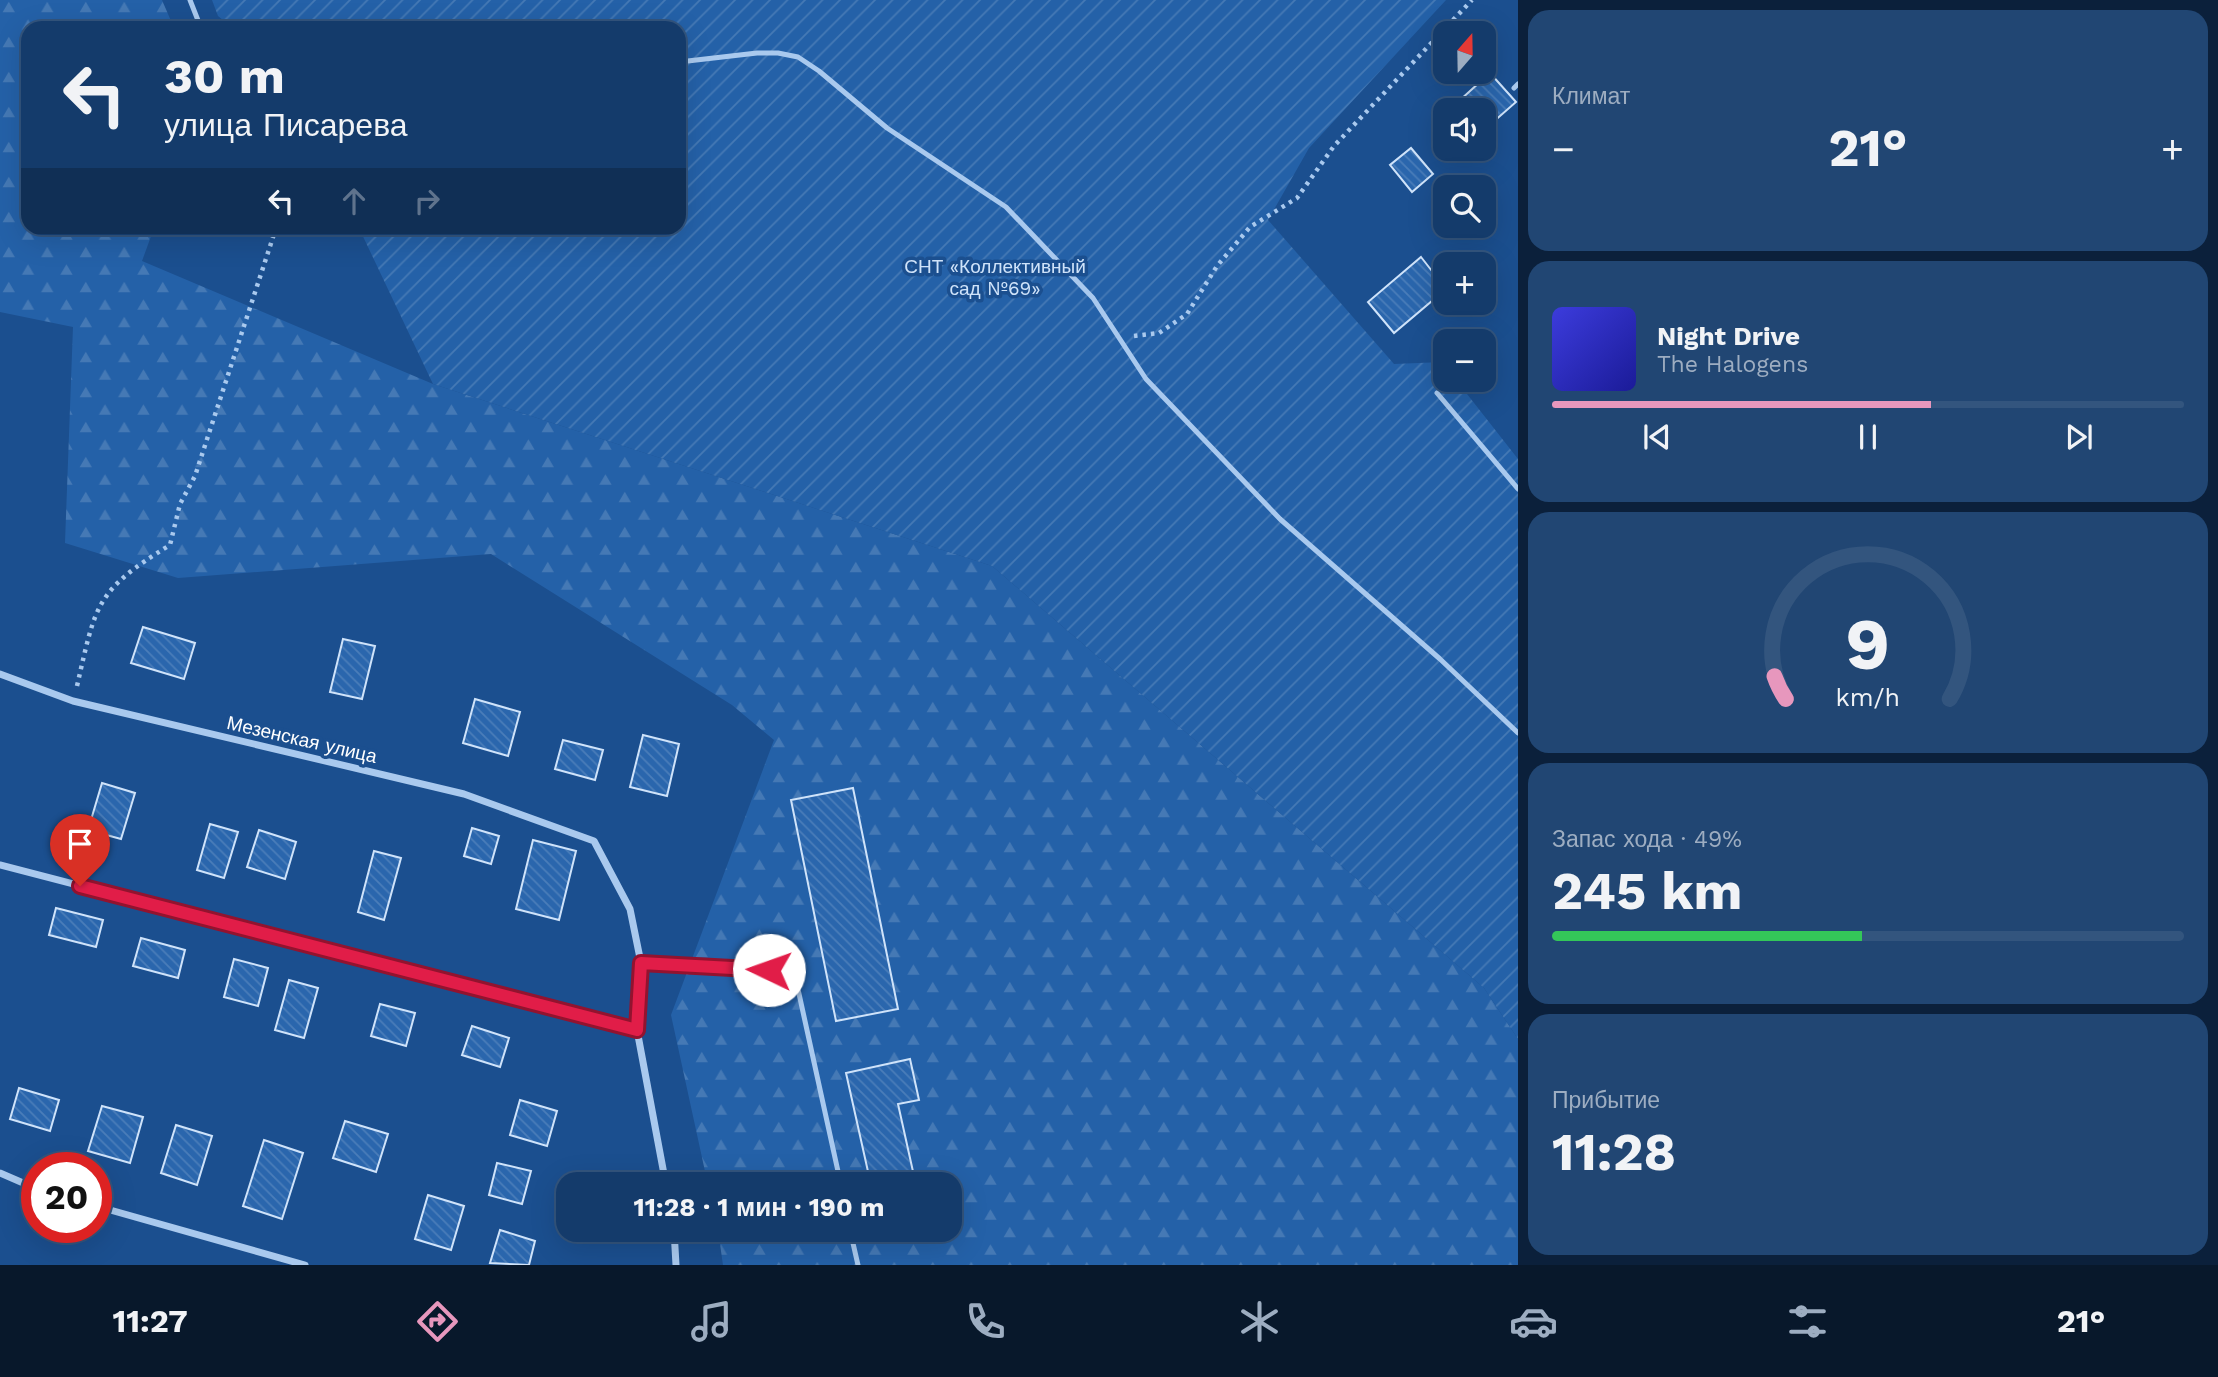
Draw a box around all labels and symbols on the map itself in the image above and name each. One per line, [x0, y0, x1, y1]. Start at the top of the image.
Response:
north arrow [1433, 21, 1496, 84]
park label: СНТ «Коллективный сад №69» [904, 255, 1086, 300]
street label: Мезенская улица [224, 711, 380, 768]
pin [50, 814, 110, 886]
position arrow [732, 933, 806, 1007]
speed limit sign: 20 [21, 1152, 112, 1243]

